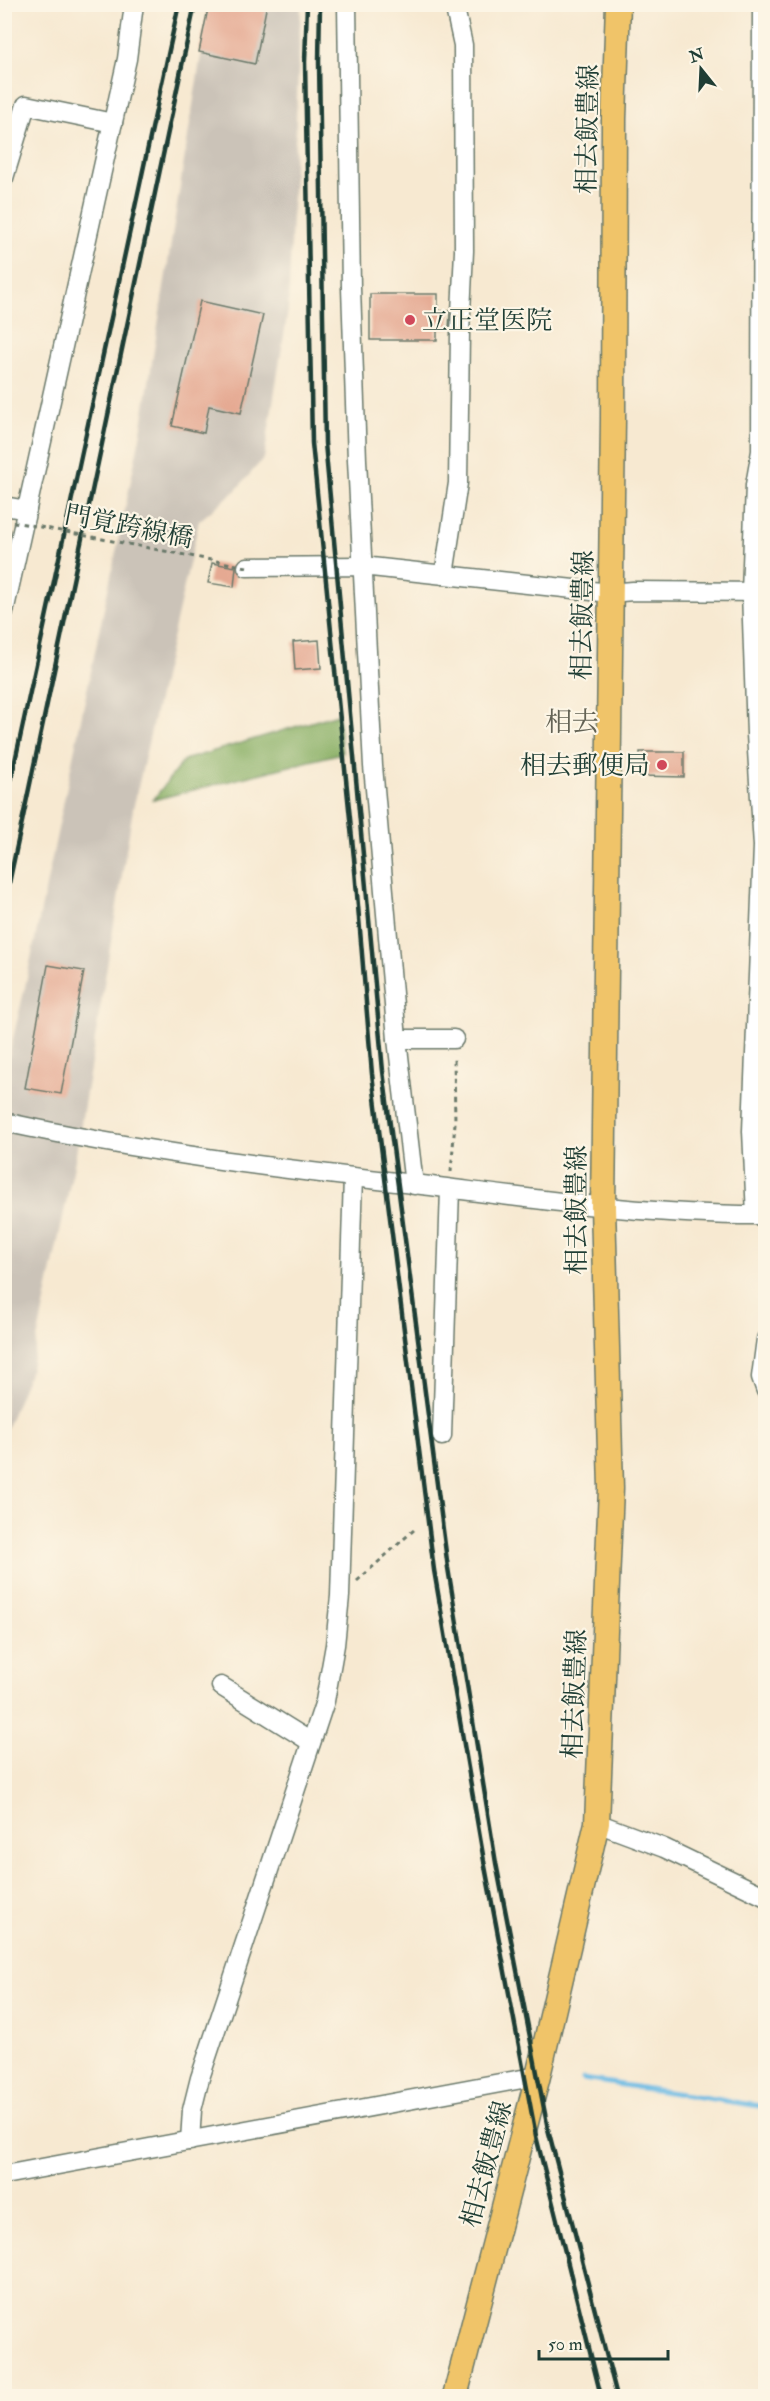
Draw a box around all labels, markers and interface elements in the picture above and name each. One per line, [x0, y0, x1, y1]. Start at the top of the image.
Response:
north arrow [671, 39, 731, 99]
text: N [686, 44, 707, 68]
street label: 相去飯豊線 [571, 64, 605, 194]
place label: 立正堂医院 [422, 305, 552, 337]
marker: 立正堂医院 [403, 313, 417, 327]
street label: 門覚跨線橋 [62, 499, 196, 555]
street label: 相去飯豊線 [566, 550, 600, 680]
district label: 相去 [545, 706, 599, 739]
place label: 相去郵便局 [520, 750, 650, 782]
marker: 相去郵便局 [655, 758, 669, 772]
street label: 相去飯豊線 [561, 1145, 593, 1275]
street label: 相去飯豊線 [557, 1629, 593, 1760]
street label: 相去飯豊線 [455, 2097, 519, 2231]
scale bar [539, 2323, 668, 2361]
text: 50 m [548, 2333, 583, 2356]

